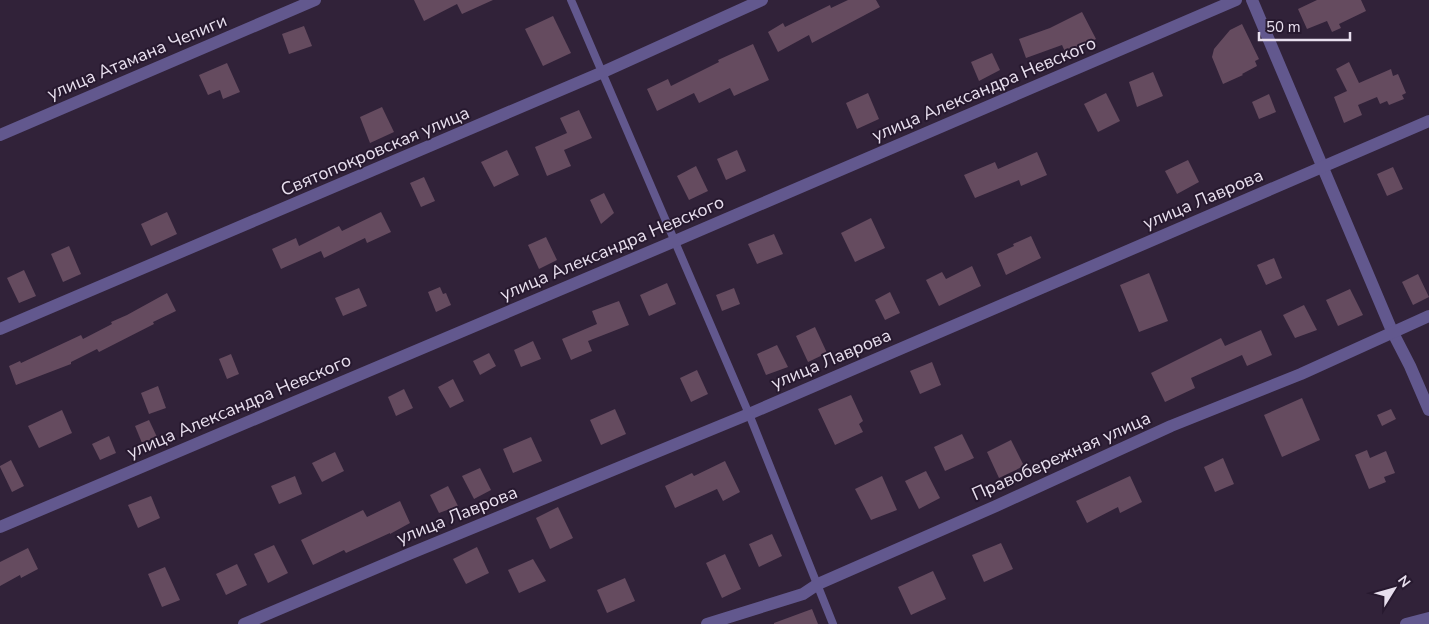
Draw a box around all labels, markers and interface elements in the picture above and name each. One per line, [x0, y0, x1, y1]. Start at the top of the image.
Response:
street label: улица Атамана Чепиги [44, 8, 230, 106]
scale bar [1259, 10, 1350, 42]
text: 50 m [1266, 17, 1301, 37]
street label: улица Александра Невского [868, 31, 1100, 147]
street label: Святопокровская улица [277, 100, 473, 202]
street label: улица Лаврова [1139, 163, 1267, 235]
street label: улица Александра Невского [496, 190, 728, 306]
street label: улица Лаврова [767, 323, 895, 395]
street label: улица Александра Невского [123, 348, 355, 464]
street label: Правобережная улица [968, 406, 1154, 506]
street label: улица Лаврова [393, 480, 521, 550]
north arrow [1369, 564, 1419, 614]
text: N [1393, 572, 1415, 591]

